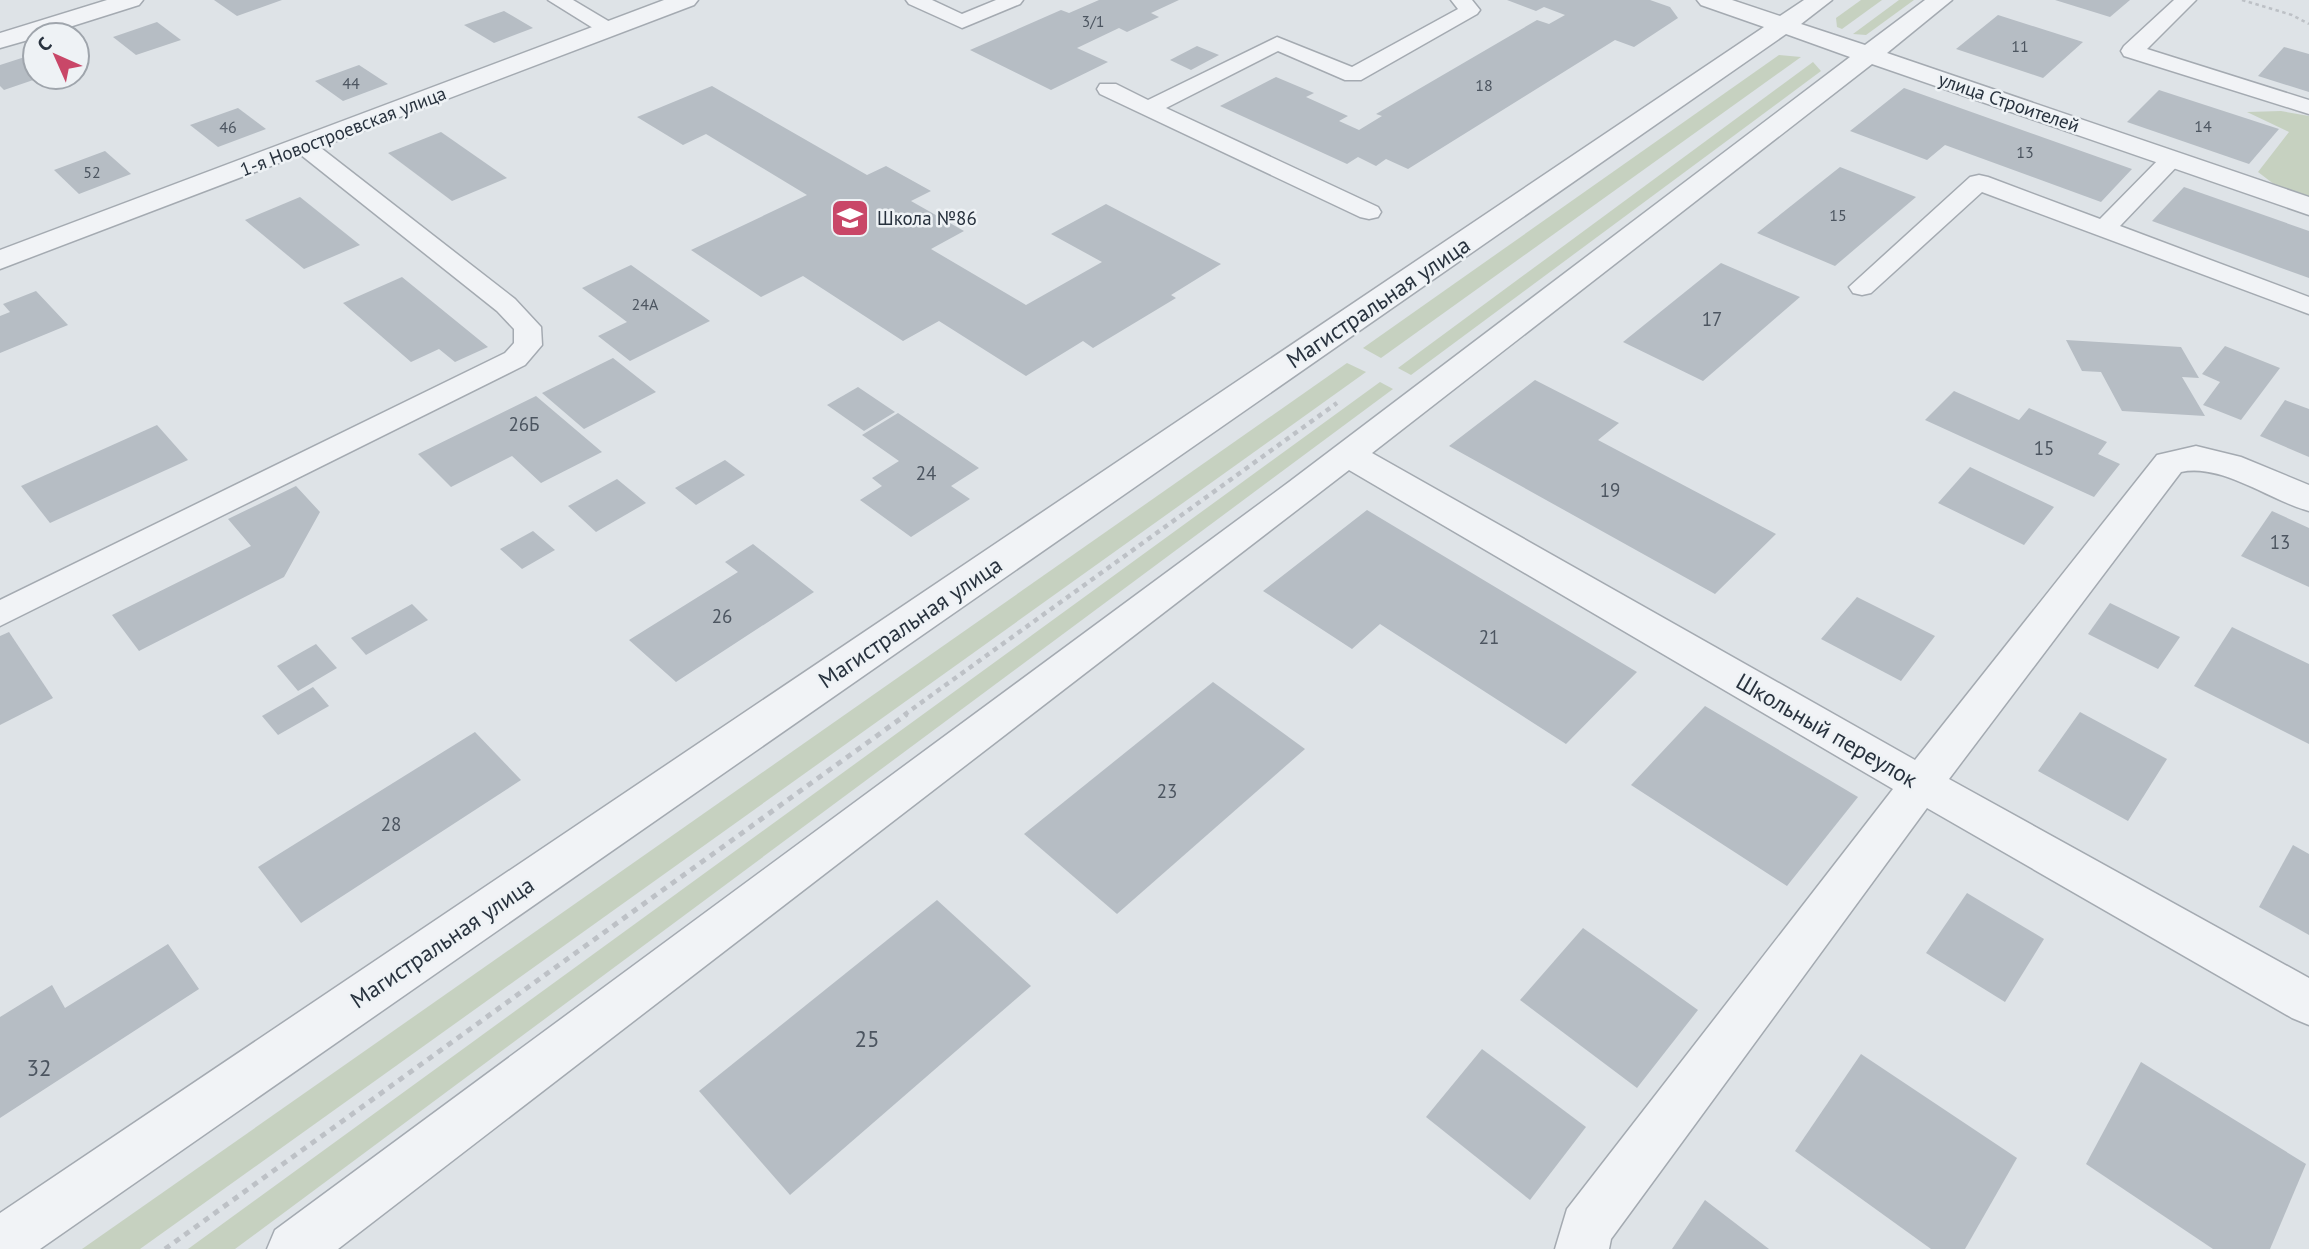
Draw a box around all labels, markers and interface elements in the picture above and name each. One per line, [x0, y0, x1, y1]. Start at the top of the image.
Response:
house number: 3/1 [1081, 11, 1105, 31]
north arrow [21, 21, 91, 91]
text: С [32, 31, 56, 56]
house number: 11 [2011, 36, 2029, 56]
street label: улица Строителей [1935, 67, 2083, 137]
house number: 44 [342, 73, 360, 93]
house number: 18 [1475, 75, 1493, 95]
street label: 1-я Новостроевская улица [237, 81, 449, 181]
house number: 14 [2194, 116, 2212, 136]
house number: 46 [219, 117, 237, 137]
house number: 13 [2016, 142, 2034, 162]
house number: 52 [83, 162, 101, 182]
school or university icon: Школа №86 [829, 197, 871, 239]
house number: 15 [1829, 205, 1847, 225]
place label: Школа №86 [877, 206, 977, 230]
street label: Магистральная улица [1281, 230, 1475, 374]
house number: 24А [632, 294, 659, 314]
house number: 17 [1702, 307, 1722, 331]
house number: 26Б [508, 412, 540, 436]
house number: 15 [2034, 436, 2054, 460]
house number: 24 [916, 461, 936, 485]
house number: 19 [1600, 478, 1620, 502]
house number: 13 [2270, 530, 2290, 554]
street label: Магистральная улица [813, 550, 1007, 694]
house number: 26 [712, 604, 732, 628]
house number: 21 [1479, 625, 1499, 649]
street label: Школьный переулок [1731, 666, 1923, 794]
house number: 23 [1157, 779, 1177, 803]
house number: 28 [381, 812, 401, 836]
street label: Магистральная улица [345, 870, 539, 1014]
house number: 25 [854, 1024, 880, 1053]
house number: 32 [26, 1053, 52, 1082]

